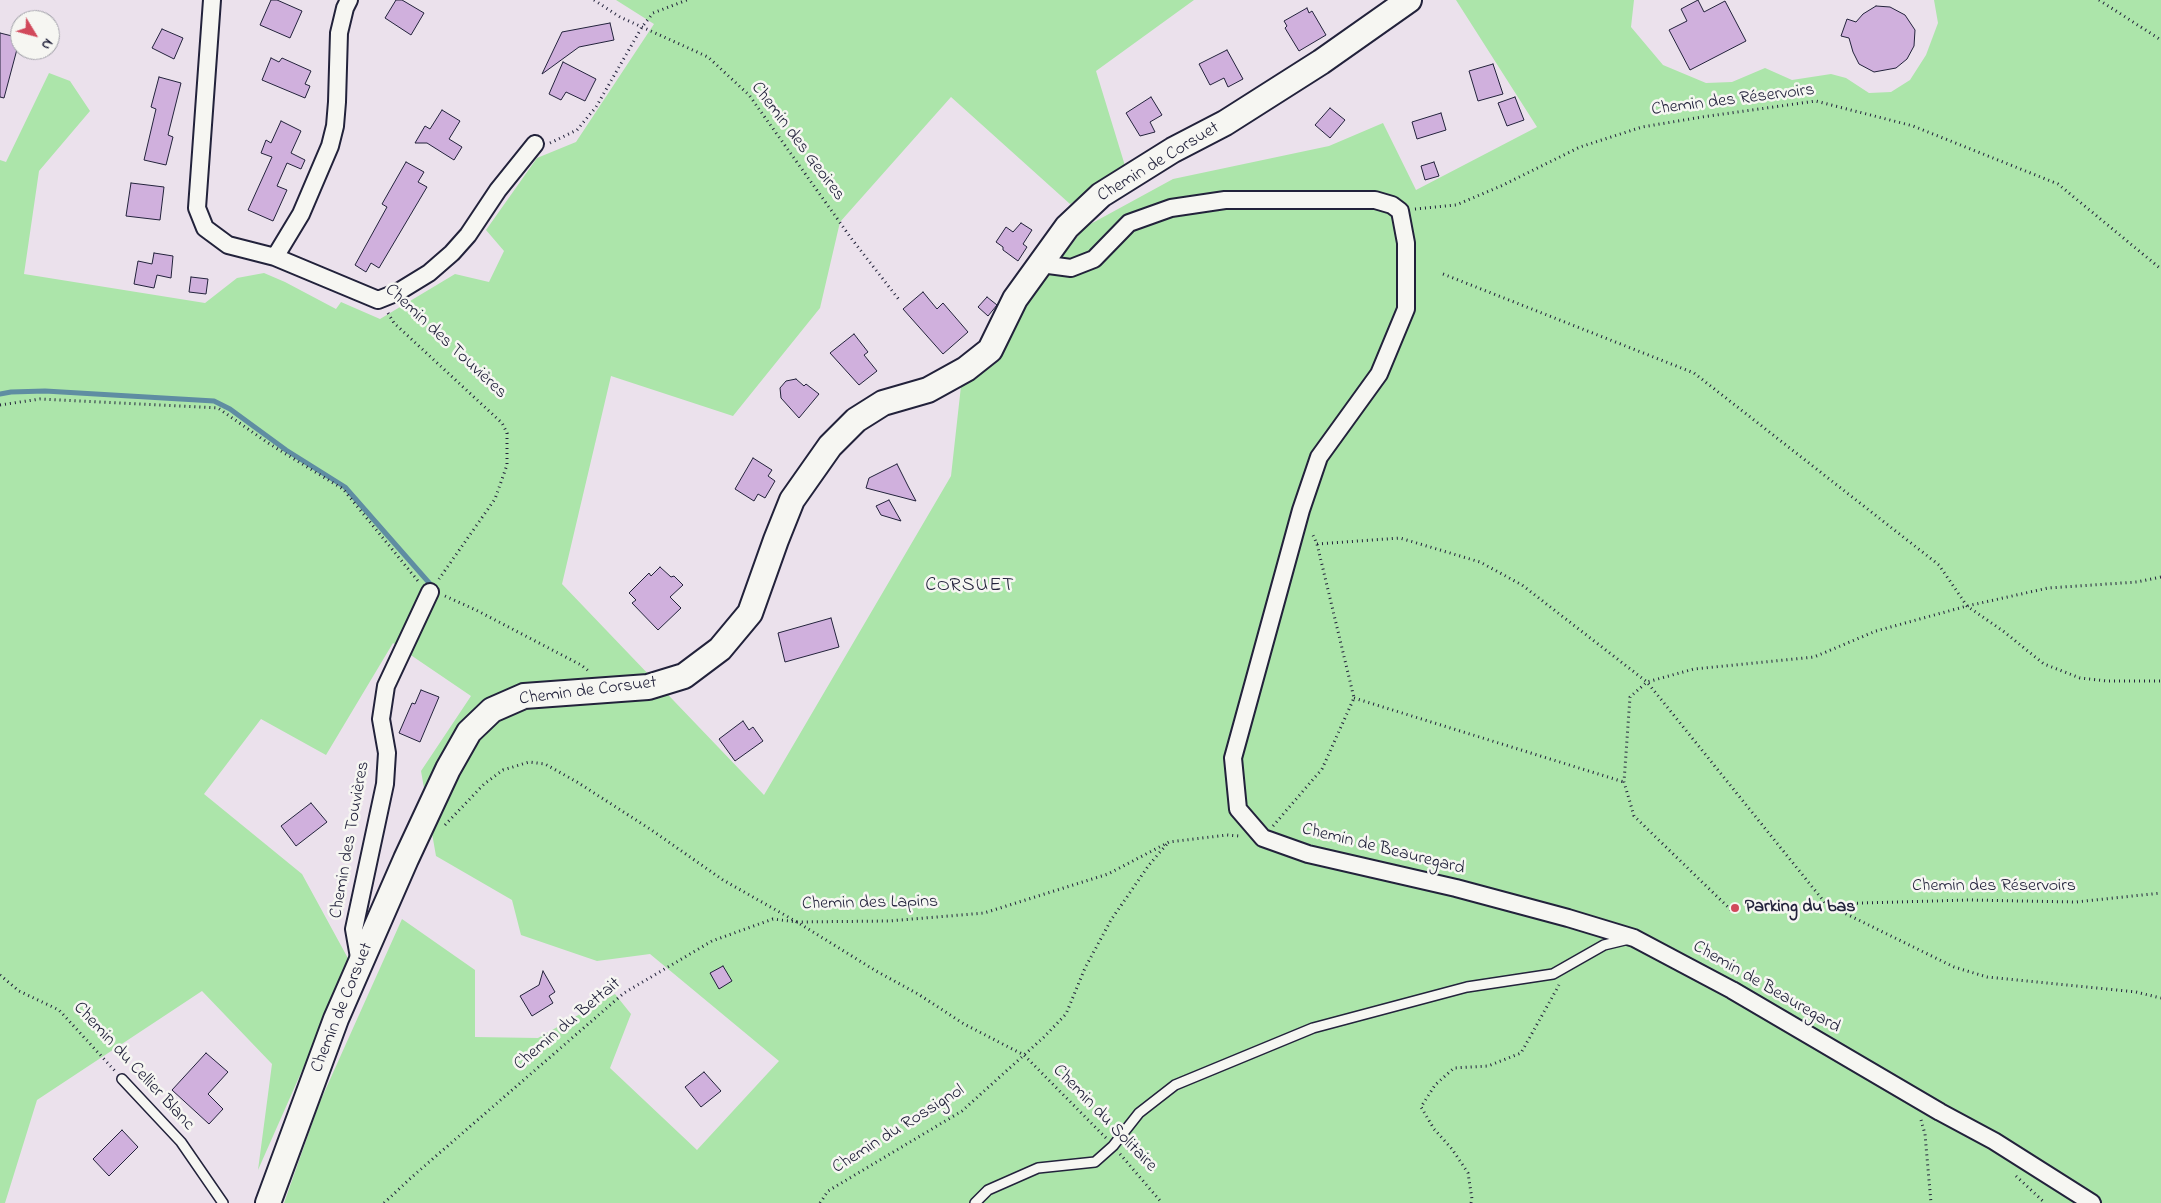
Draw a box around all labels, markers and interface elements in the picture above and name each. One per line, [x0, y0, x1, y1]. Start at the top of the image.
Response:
north arrow [10, 10, 60, 60]
text: N [35, 34, 58, 54]
street label: Chemin des Geoires [745, 78, 849, 206]
street label: Chemin des Réservoirs [1650, 80, 1816, 122]
street label: Chemin de Corsuet [1094, 118, 1224, 208]
street label: Chemin des Touvières [379, 280, 511, 404]
district label: CORSUET [924, 575, 1016, 599]
street label: Chemin de Corsuet [518, 673, 658, 711]
street label: Chemin des Touvières [327, 760, 375, 920]
street label: Chemin de Beauregard [1299, 819, 1467, 881]
street label: Chemin des Réservoirs [1912, 876, 2076, 898]
street label: Chemin des Lapins [802, 892, 938, 916]
place label: Parking du bas [1745, 897, 1855, 919]
marker: Parking du bas [1729, 902, 1741, 914]
street label: Chemin de Beauregard [1688, 937, 1844, 1039]
street label: Chemin de Corsuet [307, 940, 379, 1076]
street label: Chemin du Bettait [510, 974, 626, 1076]
street label: Chemin du Cellier Blanc [68, 998, 198, 1136]
street label: Chemin du Solitaire [1047, 1061, 1161, 1177]
street label: Chemin du Rossignol [829, 1081, 969, 1179]

